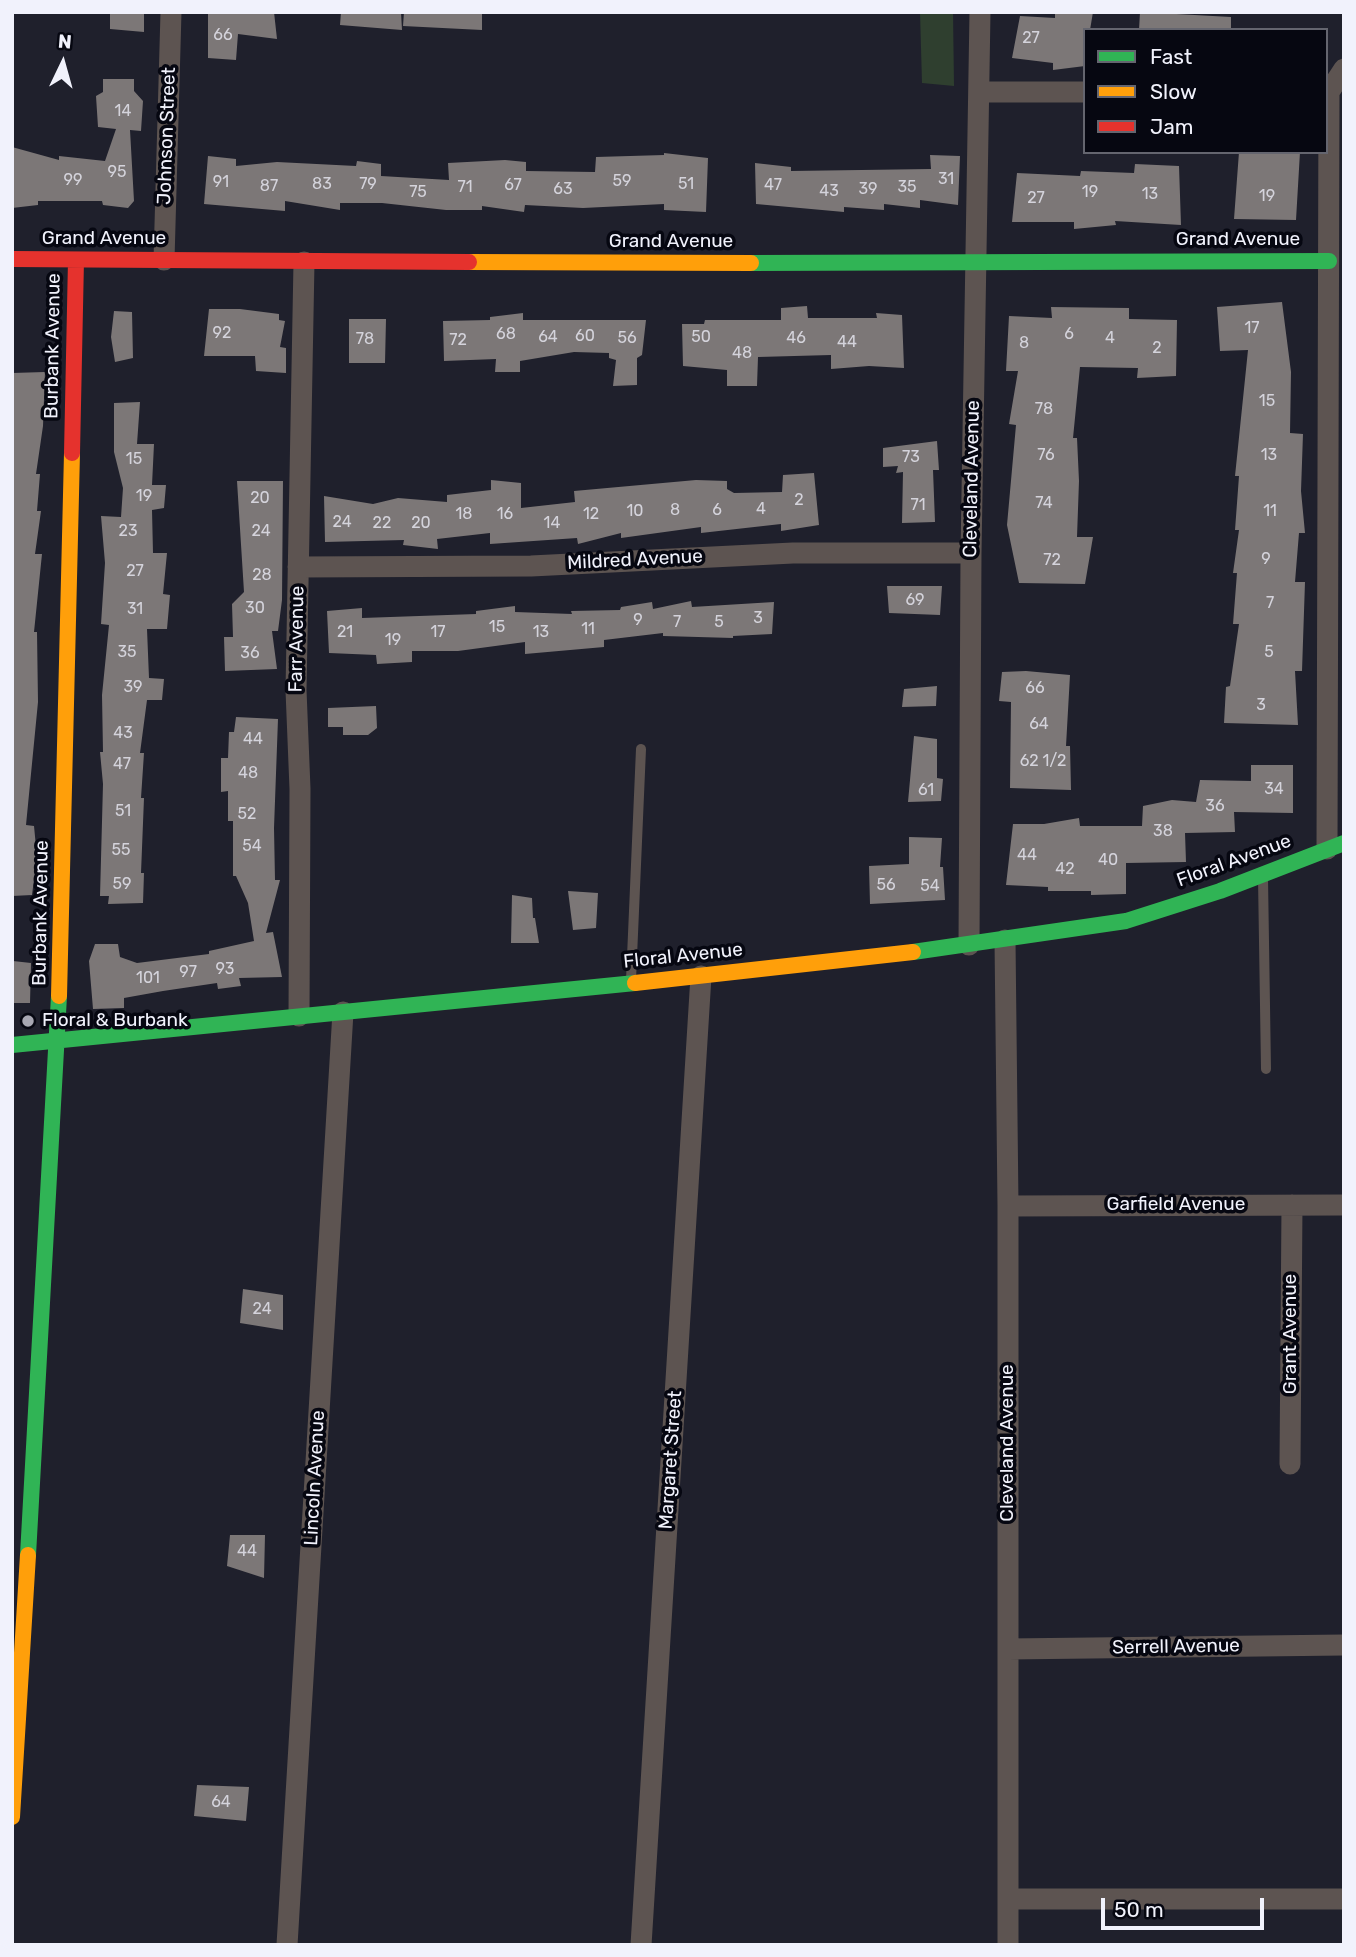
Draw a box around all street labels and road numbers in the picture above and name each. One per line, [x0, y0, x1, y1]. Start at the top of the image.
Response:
street label: Johnson Street [153, 67, 181, 205]
street label: Grand Avenue [42, 228, 166, 250]
street label: Grand Avenue [1176, 229, 1300, 251]
street label: Grand Avenue [609, 231, 733, 253]
street label: Burbank Avenue [40, 273, 66, 419]
street label: Cleveland Avenue [959, 400, 985, 558]
street label: Mildred Avenue [567, 545, 703, 575]
street label: Farr Avenue [285, 585, 309, 693]
street label: Floral Avenue [1174, 830, 1294, 892]
street label: Burbank Avenue [28, 840, 54, 986]
street label: Floral Avenue [622, 938, 744, 974]
street label: Garfield Avenue [1107, 1194, 1245, 1216]
street label: Grant Avenue [1280, 1274, 1302, 1394]
street label: Cleveland Avenue [997, 1364, 1019, 1522]
street label: Margaret Street [655, 1390, 687, 1530]
street label: Lincoln Avenue [300, 1410, 330, 1546]
street label: Serrell Avenue [1112, 1634, 1240, 1660]

